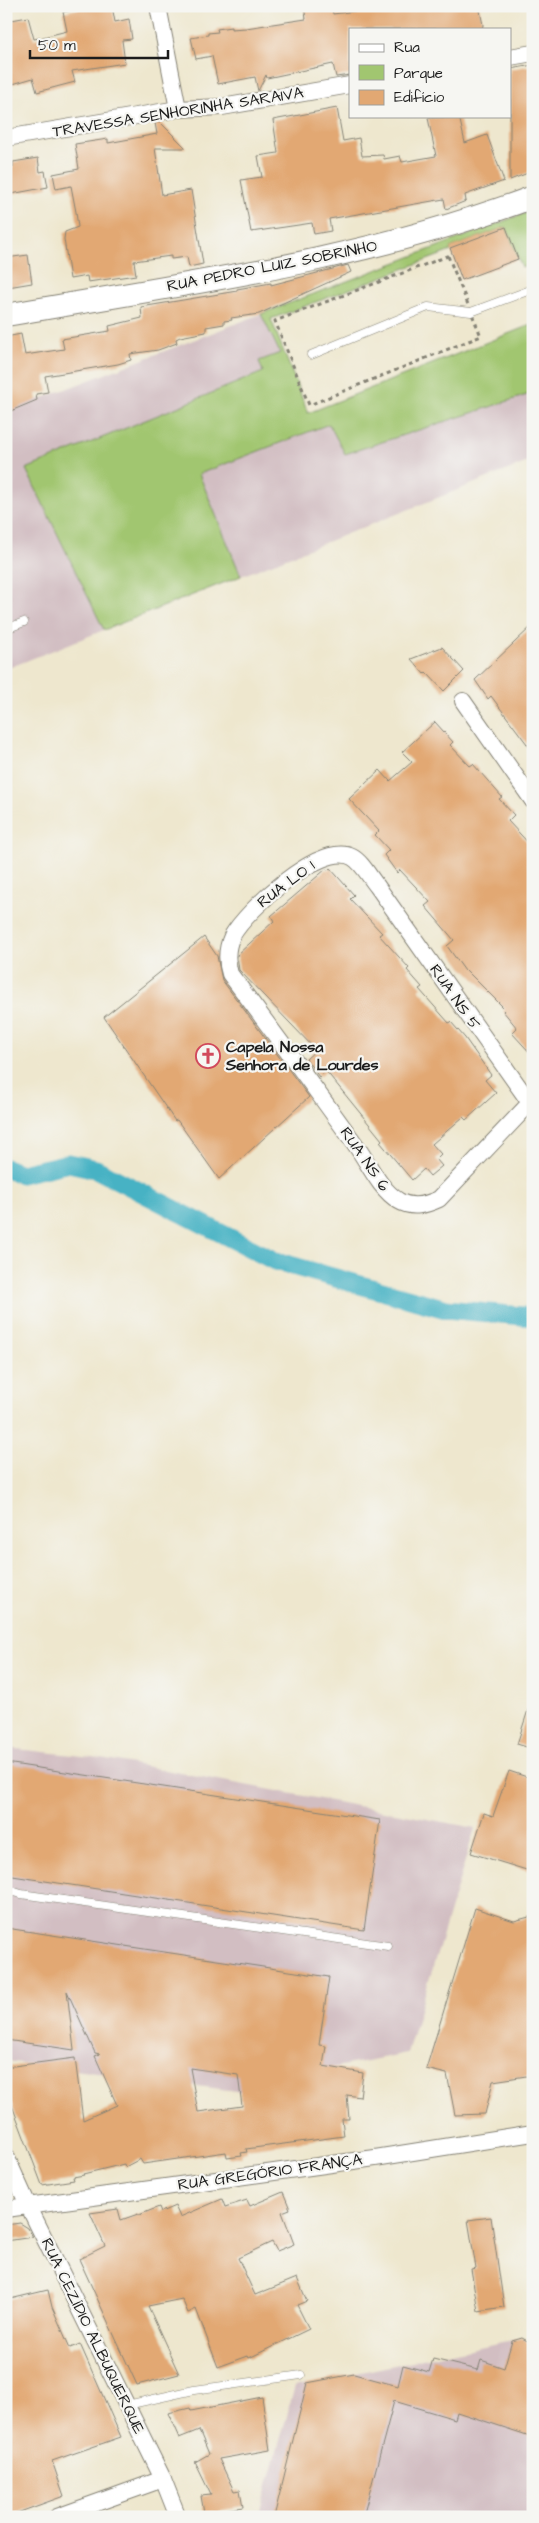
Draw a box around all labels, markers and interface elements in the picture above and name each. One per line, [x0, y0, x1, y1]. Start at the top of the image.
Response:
scale bar [30, 28, 168, 60]
legend [349, 28, 512, 118]
text: 50 m [38, 35, 76, 56]
text: Rua [394, 37, 420, 58]
text: Parque [394, 63, 443, 84]
street label: TRAVESSA SENHORINHA SARAIVA [51, 81, 305, 143]
text: Edifício [394, 87, 445, 108]
street label: RUA PEDRO LUIZ SOBRINHO [165, 235, 379, 297]
street label: RUA LO 1 [253, 855, 319, 913]
street label: RUA NS 5 [424, 960, 486, 1035]
place label: Capela Nossa Senhora de Lourdes [225, 1036, 378, 1076]
church icon: Capela Nossa Senhora de Lourdes [195, 1043, 221, 1069]
street label: RUA NS 6 [335, 1122, 395, 1196]
street label: RUA GREGÓRIO FRANÇA [176, 2148, 364, 2196]
street label: RUA CEZÍDIO ALBUQUERQUE [36, 2234, 150, 2438]

